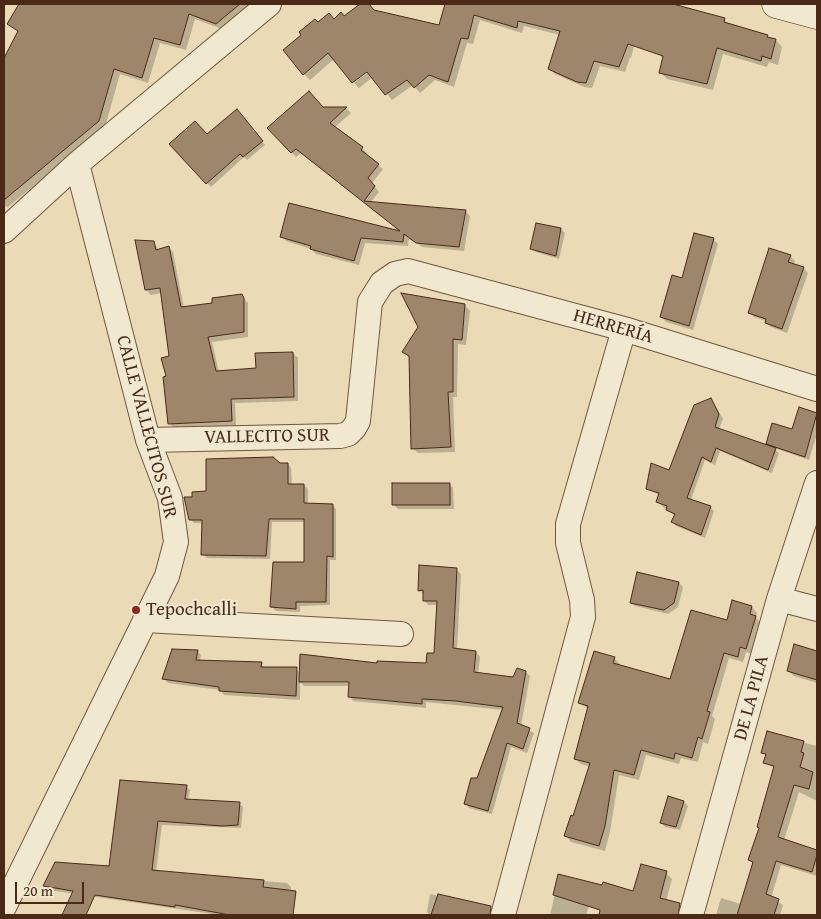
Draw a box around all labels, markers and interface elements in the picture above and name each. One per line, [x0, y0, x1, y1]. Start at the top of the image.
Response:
street label: HERRERÍA [570, 305, 656, 349]
street label: CALLE VALLECITOS SUR [111, 333, 181, 521]
street label: VALLECITO SUR [204, 425, 330, 449]
place label: Tepochcalli [146, 599, 237, 621]
marker: Tepochcalli [130, 604, 142, 616]
street label: DE LA PILA [730, 653, 774, 743]
scale bar [18, 872, 86, 904]
text: 20 m [23, 880, 53, 901]

